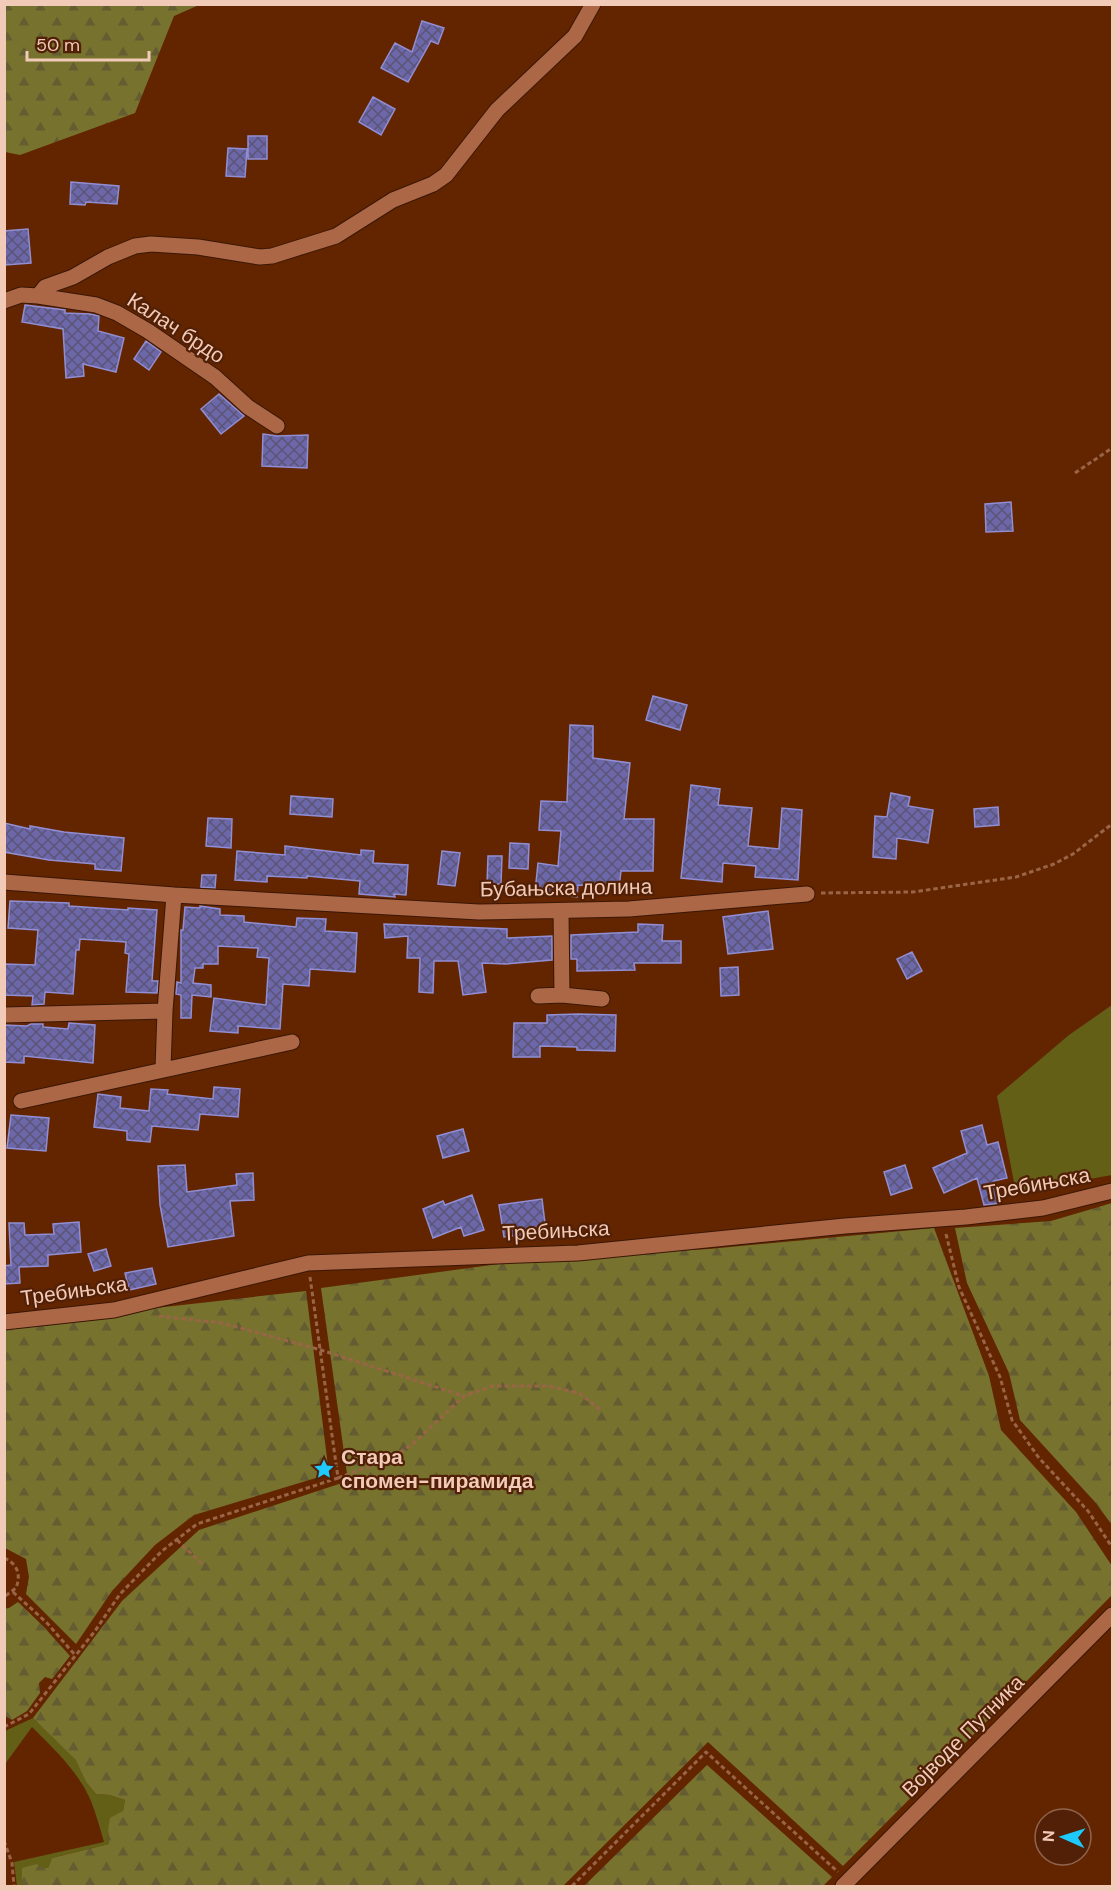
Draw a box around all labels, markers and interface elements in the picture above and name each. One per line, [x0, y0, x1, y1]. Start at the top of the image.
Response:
scale bar [27, 24, 148, 62]
text: 50 m [36, 33, 80, 57]
street label: Калач брдо [122, 286, 230, 370]
street label: Бубањска долина [480, 872, 653, 904]
street label: Требињска [982, 1161, 1093, 1207]
street label: Требињска [502, 1214, 611, 1248]
street label: Требињска [19, 1270, 129, 1312]
place label: Стара спомен-пирамида [341, 1443, 534, 1495]
place icon: Стара спомен-пирамида [312, 1457, 336, 1481]
street label: Војводе Путника [896, 1669, 1030, 1803]
north arrow [1033, 1807, 1093, 1867]
text: N [1038, 1830, 1059, 1843]

